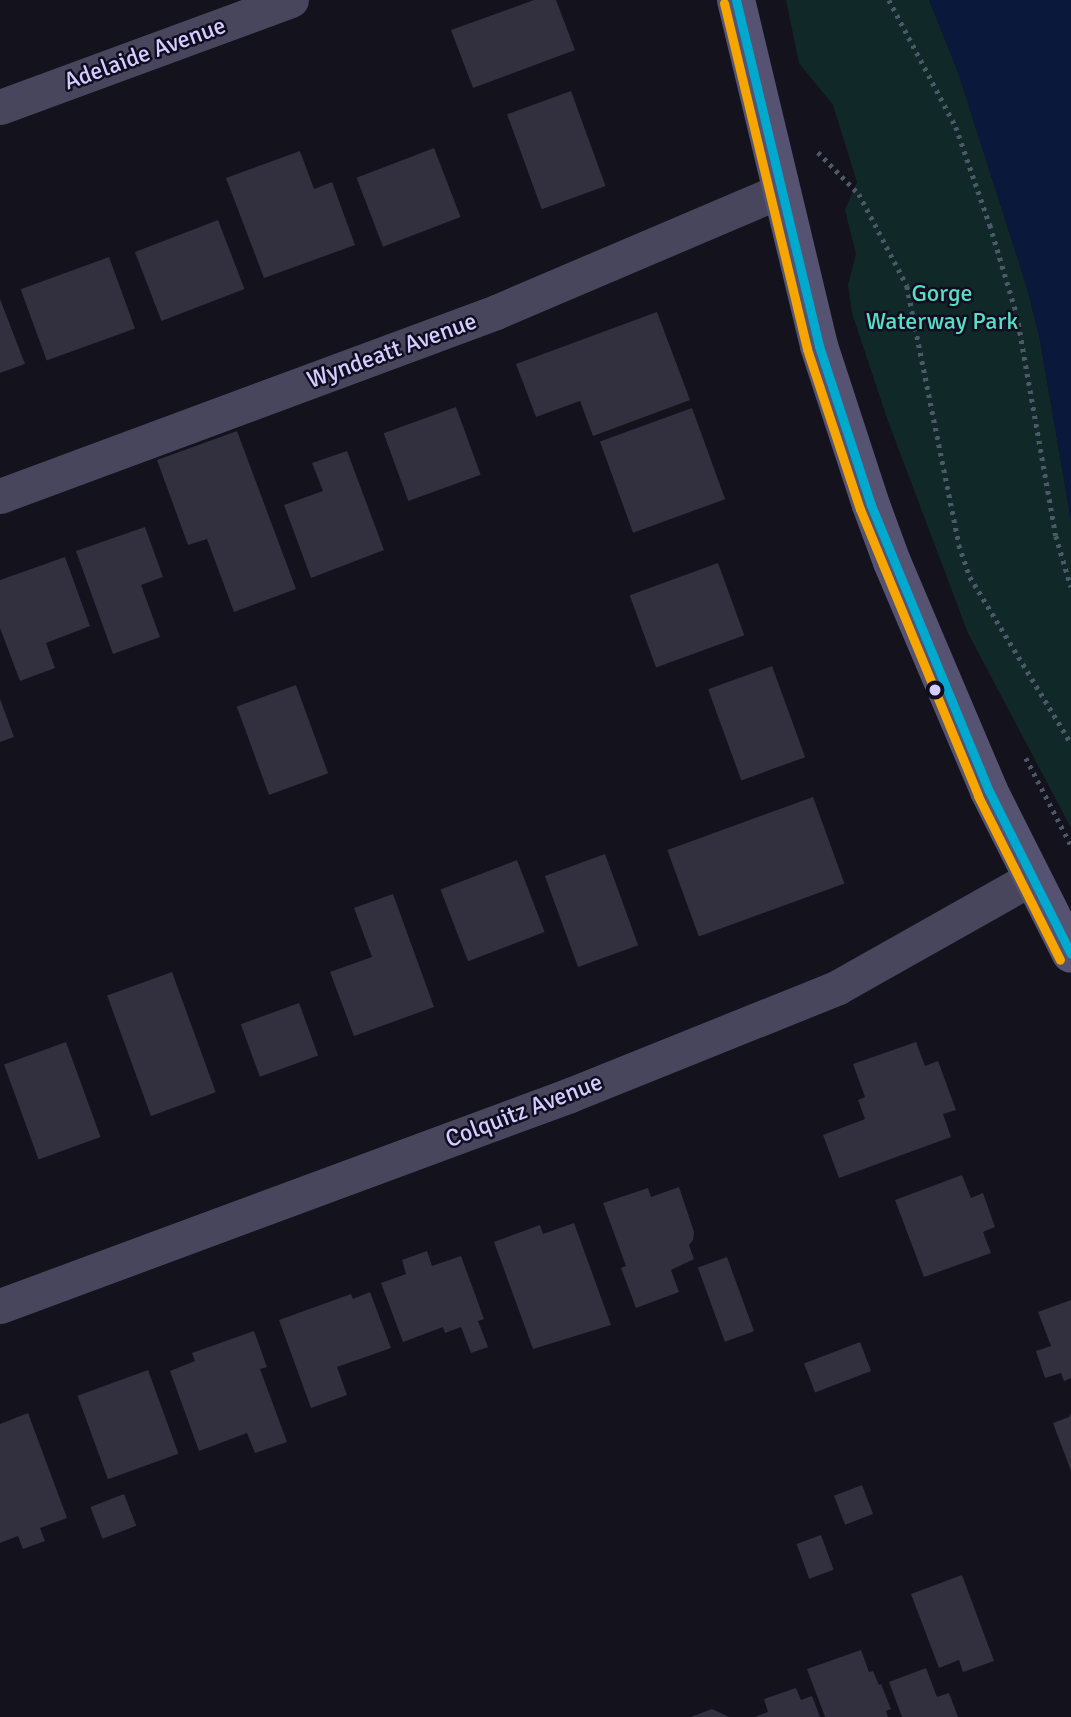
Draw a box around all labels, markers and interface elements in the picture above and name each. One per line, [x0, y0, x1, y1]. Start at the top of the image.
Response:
street label: Adelaide Avenue [60, 11, 230, 97]
park label: Gorge Waterway Park [866, 280, 1018, 336]
street label: Wyndeatt Avenue [303, 307, 481, 395]
unlabelled marker [928, 683, 942, 697]
street label: Colquitz Avenue [442, 1068, 606, 1154]

